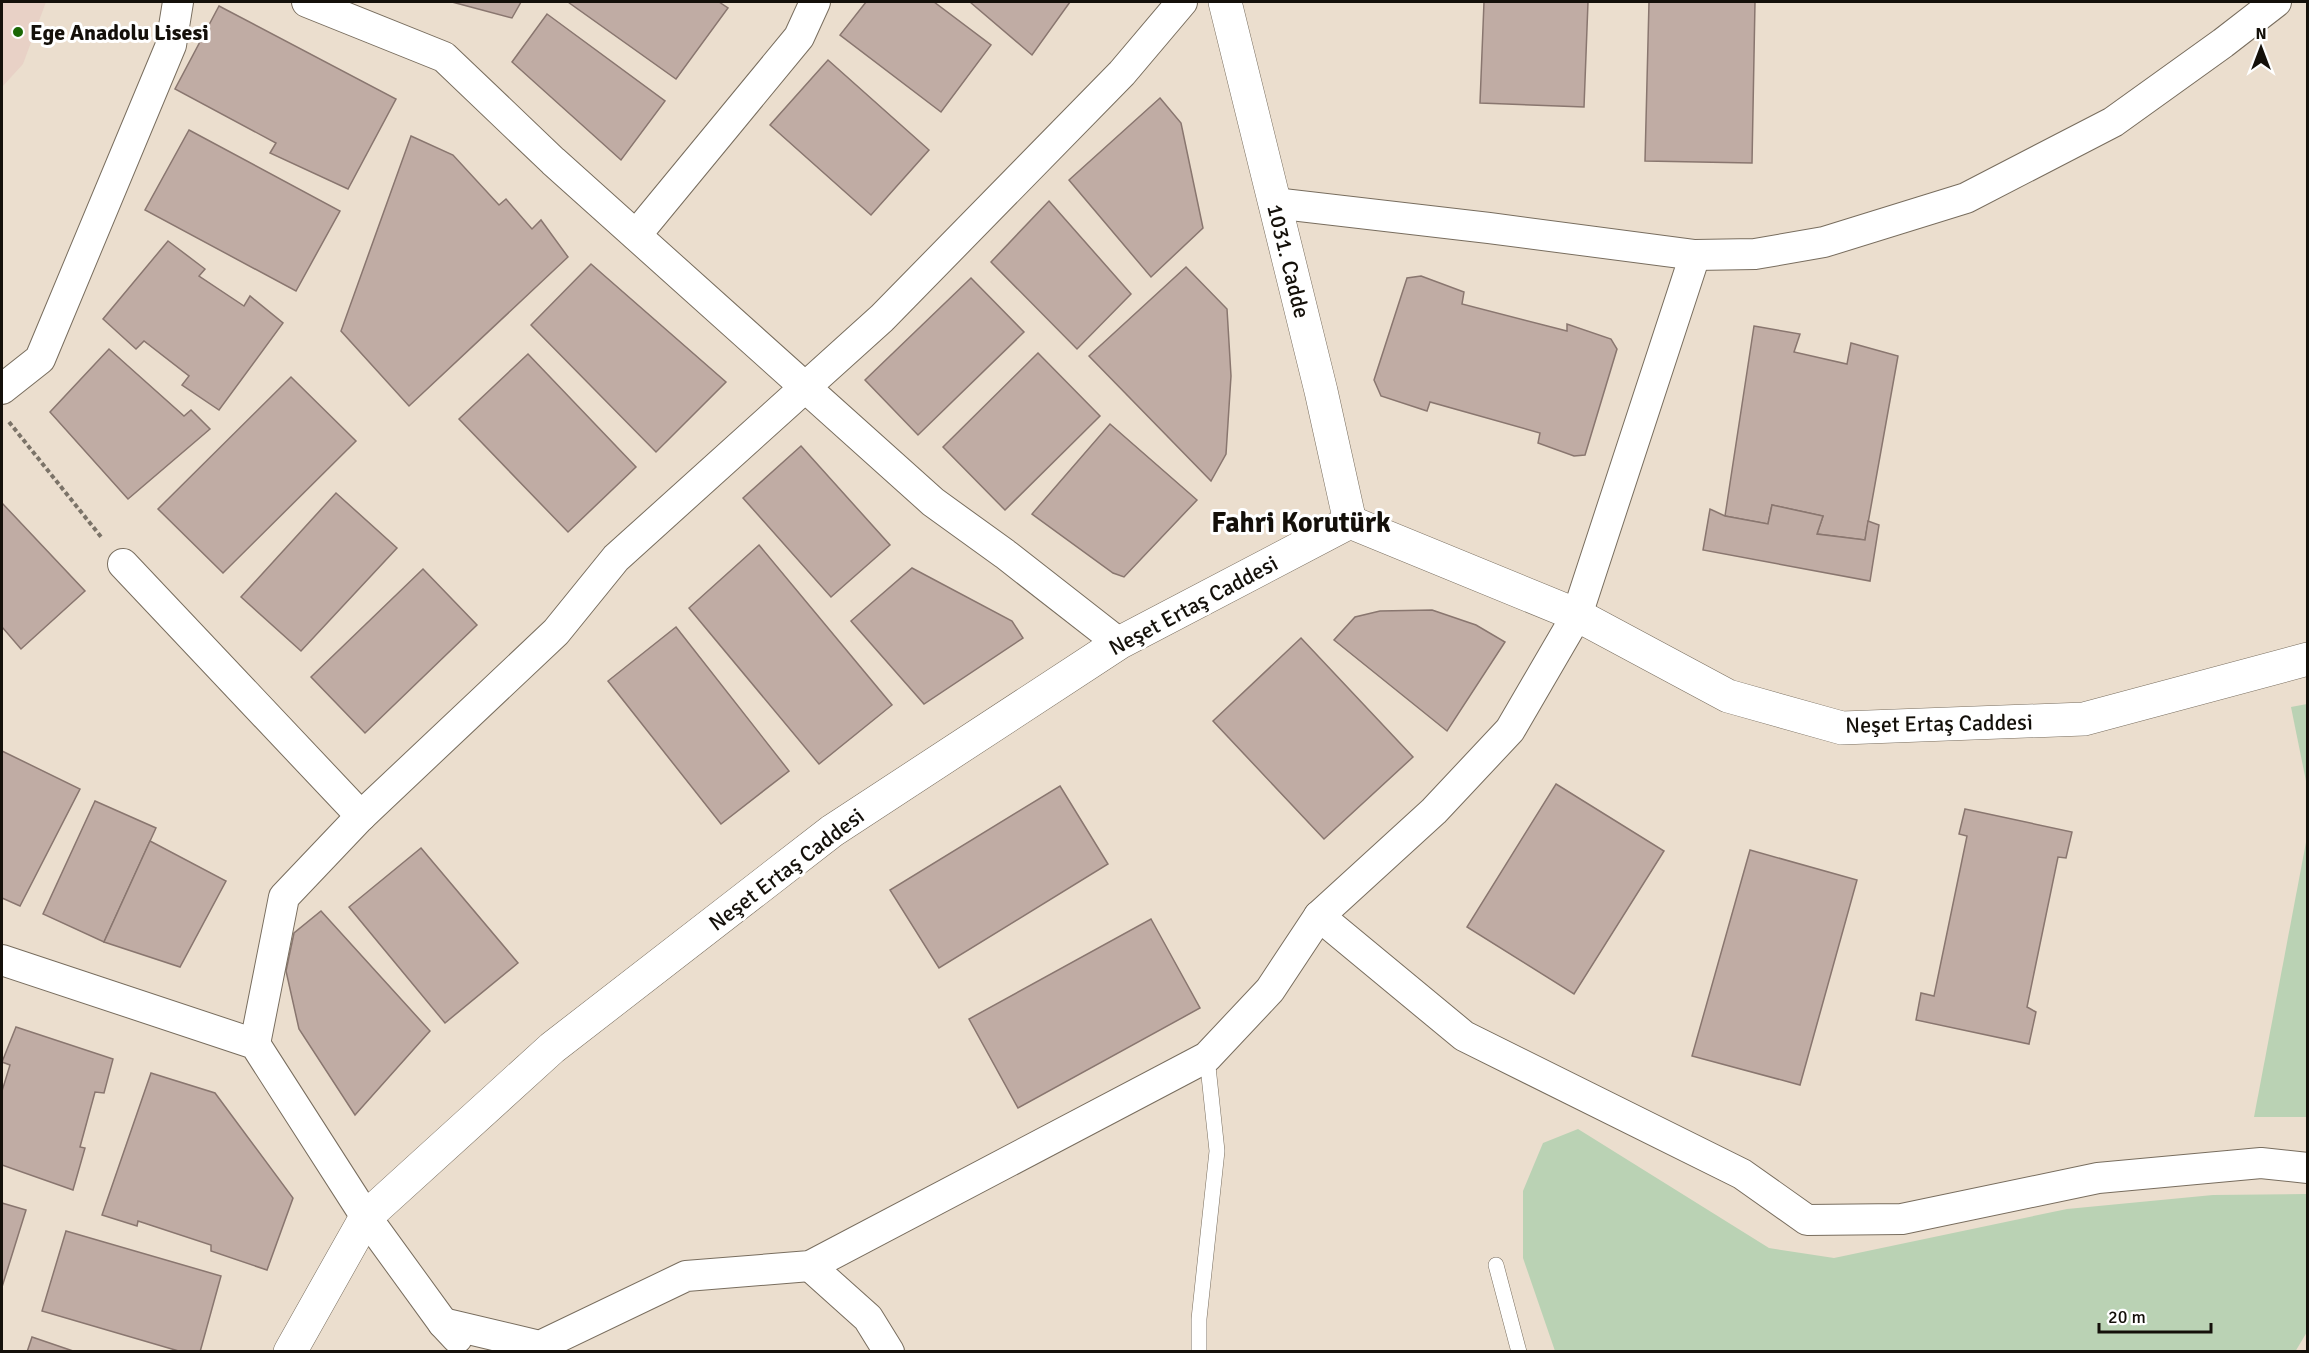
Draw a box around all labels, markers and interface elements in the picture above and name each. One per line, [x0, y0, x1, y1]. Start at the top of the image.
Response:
north arrow [2231, 18, 2291, 78]
place label: Ege Anadolu Lisesi [30, 19, 209, 46]
text: N [2255, 24, 2267, 44]
marker: Ege Anadolu Lisesi [11, 25, 25, 39]
street label: 1031. Cadde [1261, 201, 1316, 321]
district label: Fahri Korutürk [1211, 506, 1391, 540]
street label: Neşet Ertaş Caddesi [1104, 549, 1282, 661]
street label: Neşet Ertaş Caddesi [1845, 708, 2033, 739]
street label: Neşet Ertaş Caddesi [703, 802, 869, 937]
scale bar [2099, 1296, 2212, 1334]
text: 20 m [2108, 1306, 2146, 1328]

